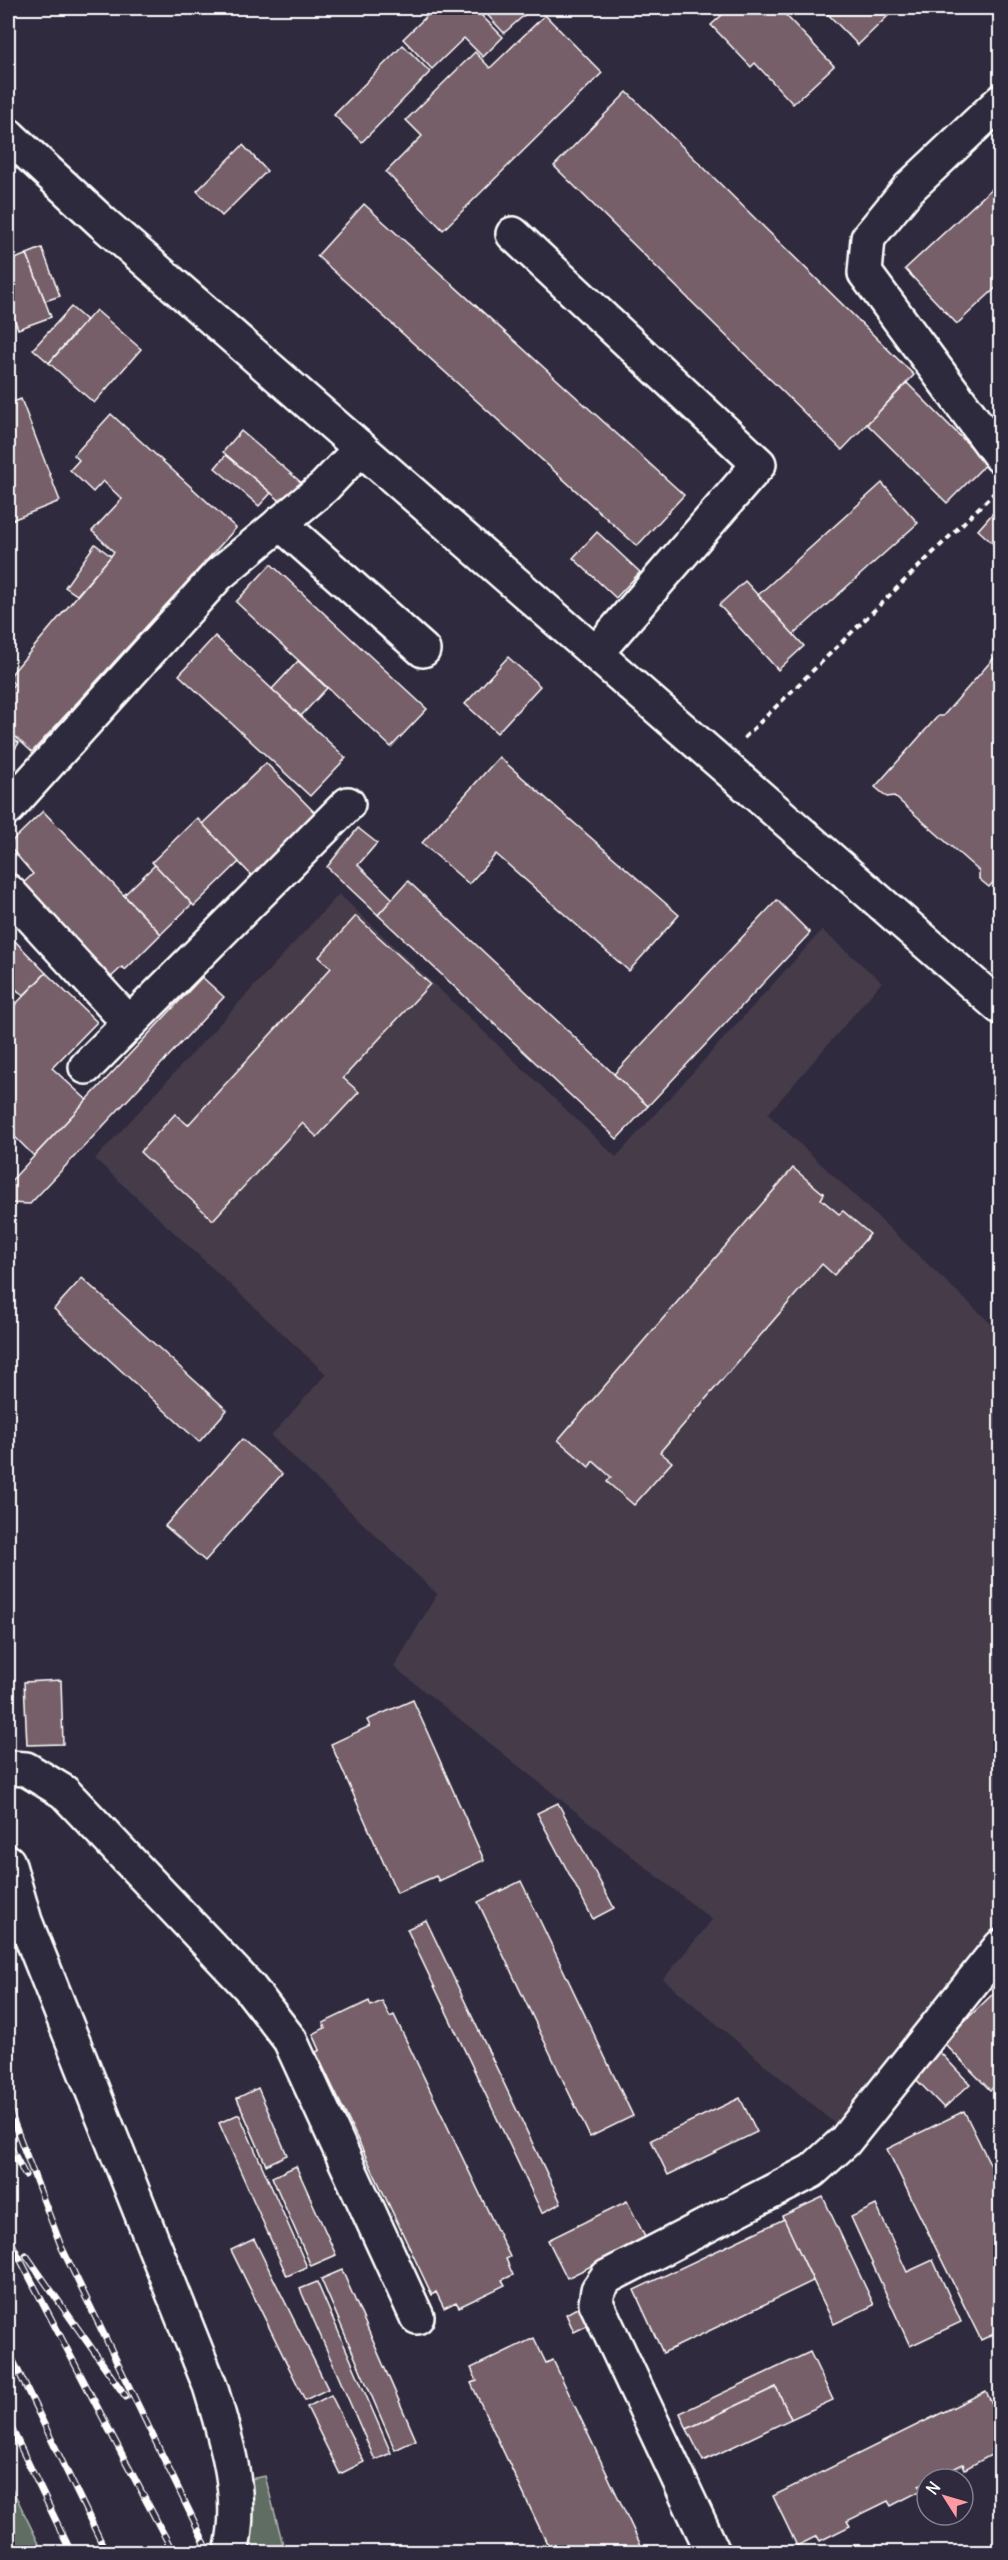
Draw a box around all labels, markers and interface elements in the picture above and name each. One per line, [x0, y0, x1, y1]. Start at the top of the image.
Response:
north arrow [915, 2467, 975, 2527]
text: N [922, 2478, 944, 2498]

